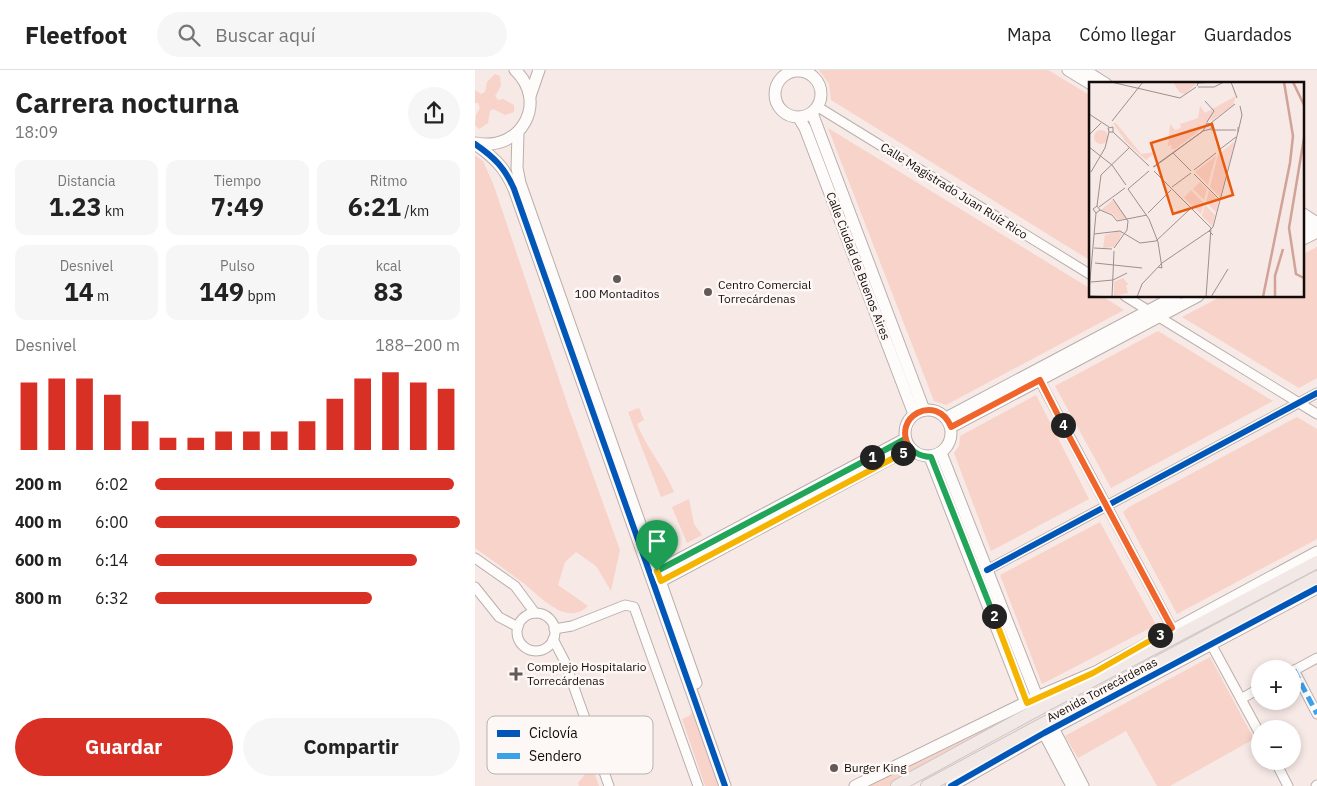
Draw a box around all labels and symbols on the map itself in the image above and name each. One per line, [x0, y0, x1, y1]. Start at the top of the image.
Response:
inset map [1089, 82, 1304, 298]
street label: Calle Magistrado Juan Ruíz Rico [878, 139, 1031, 242]
street label: Calle Ciudad de Buenos Aires [823, 190, 894, 342]
marker: 100 Montaditos [611, 273, 623, 285]
place label: Centro Comercial Torrecárdenas [718, 277, 811, 306]
place label: 100 Montaditos [574, 286, 660, 301]
marker: Centro Comercial Torrecárdenas [702, 286, 714, 298]
pin: 4 [1051, 412, 1075, 438]
pin: 5 [891, 440, 915, 466]
pin: 1 [859, 444, 885, 470]
pin [636, 520, 678, 571]
pin: 2 [981, 604, 1007, 628]
pin: 3 [1147, 622, 1173, 648]
street label: Avenida Torrecárdenas [1044, 654, 1160, 725]
place label: Complejo Hospitalario Torrecárdenas [527, 659, 647, 688]
marker: Complejo Hospitalario Torrecárdenas [509, 667, 523, 681]
legend [487, 716, 653, 774]
text: Ciclovía [529, 724, 578, 742]
text: Sendero [529, 747, 582, 765]
place label: Burger King [844, 760, 907, 775]
marker: Burger King [828, 762, 840, 774]

